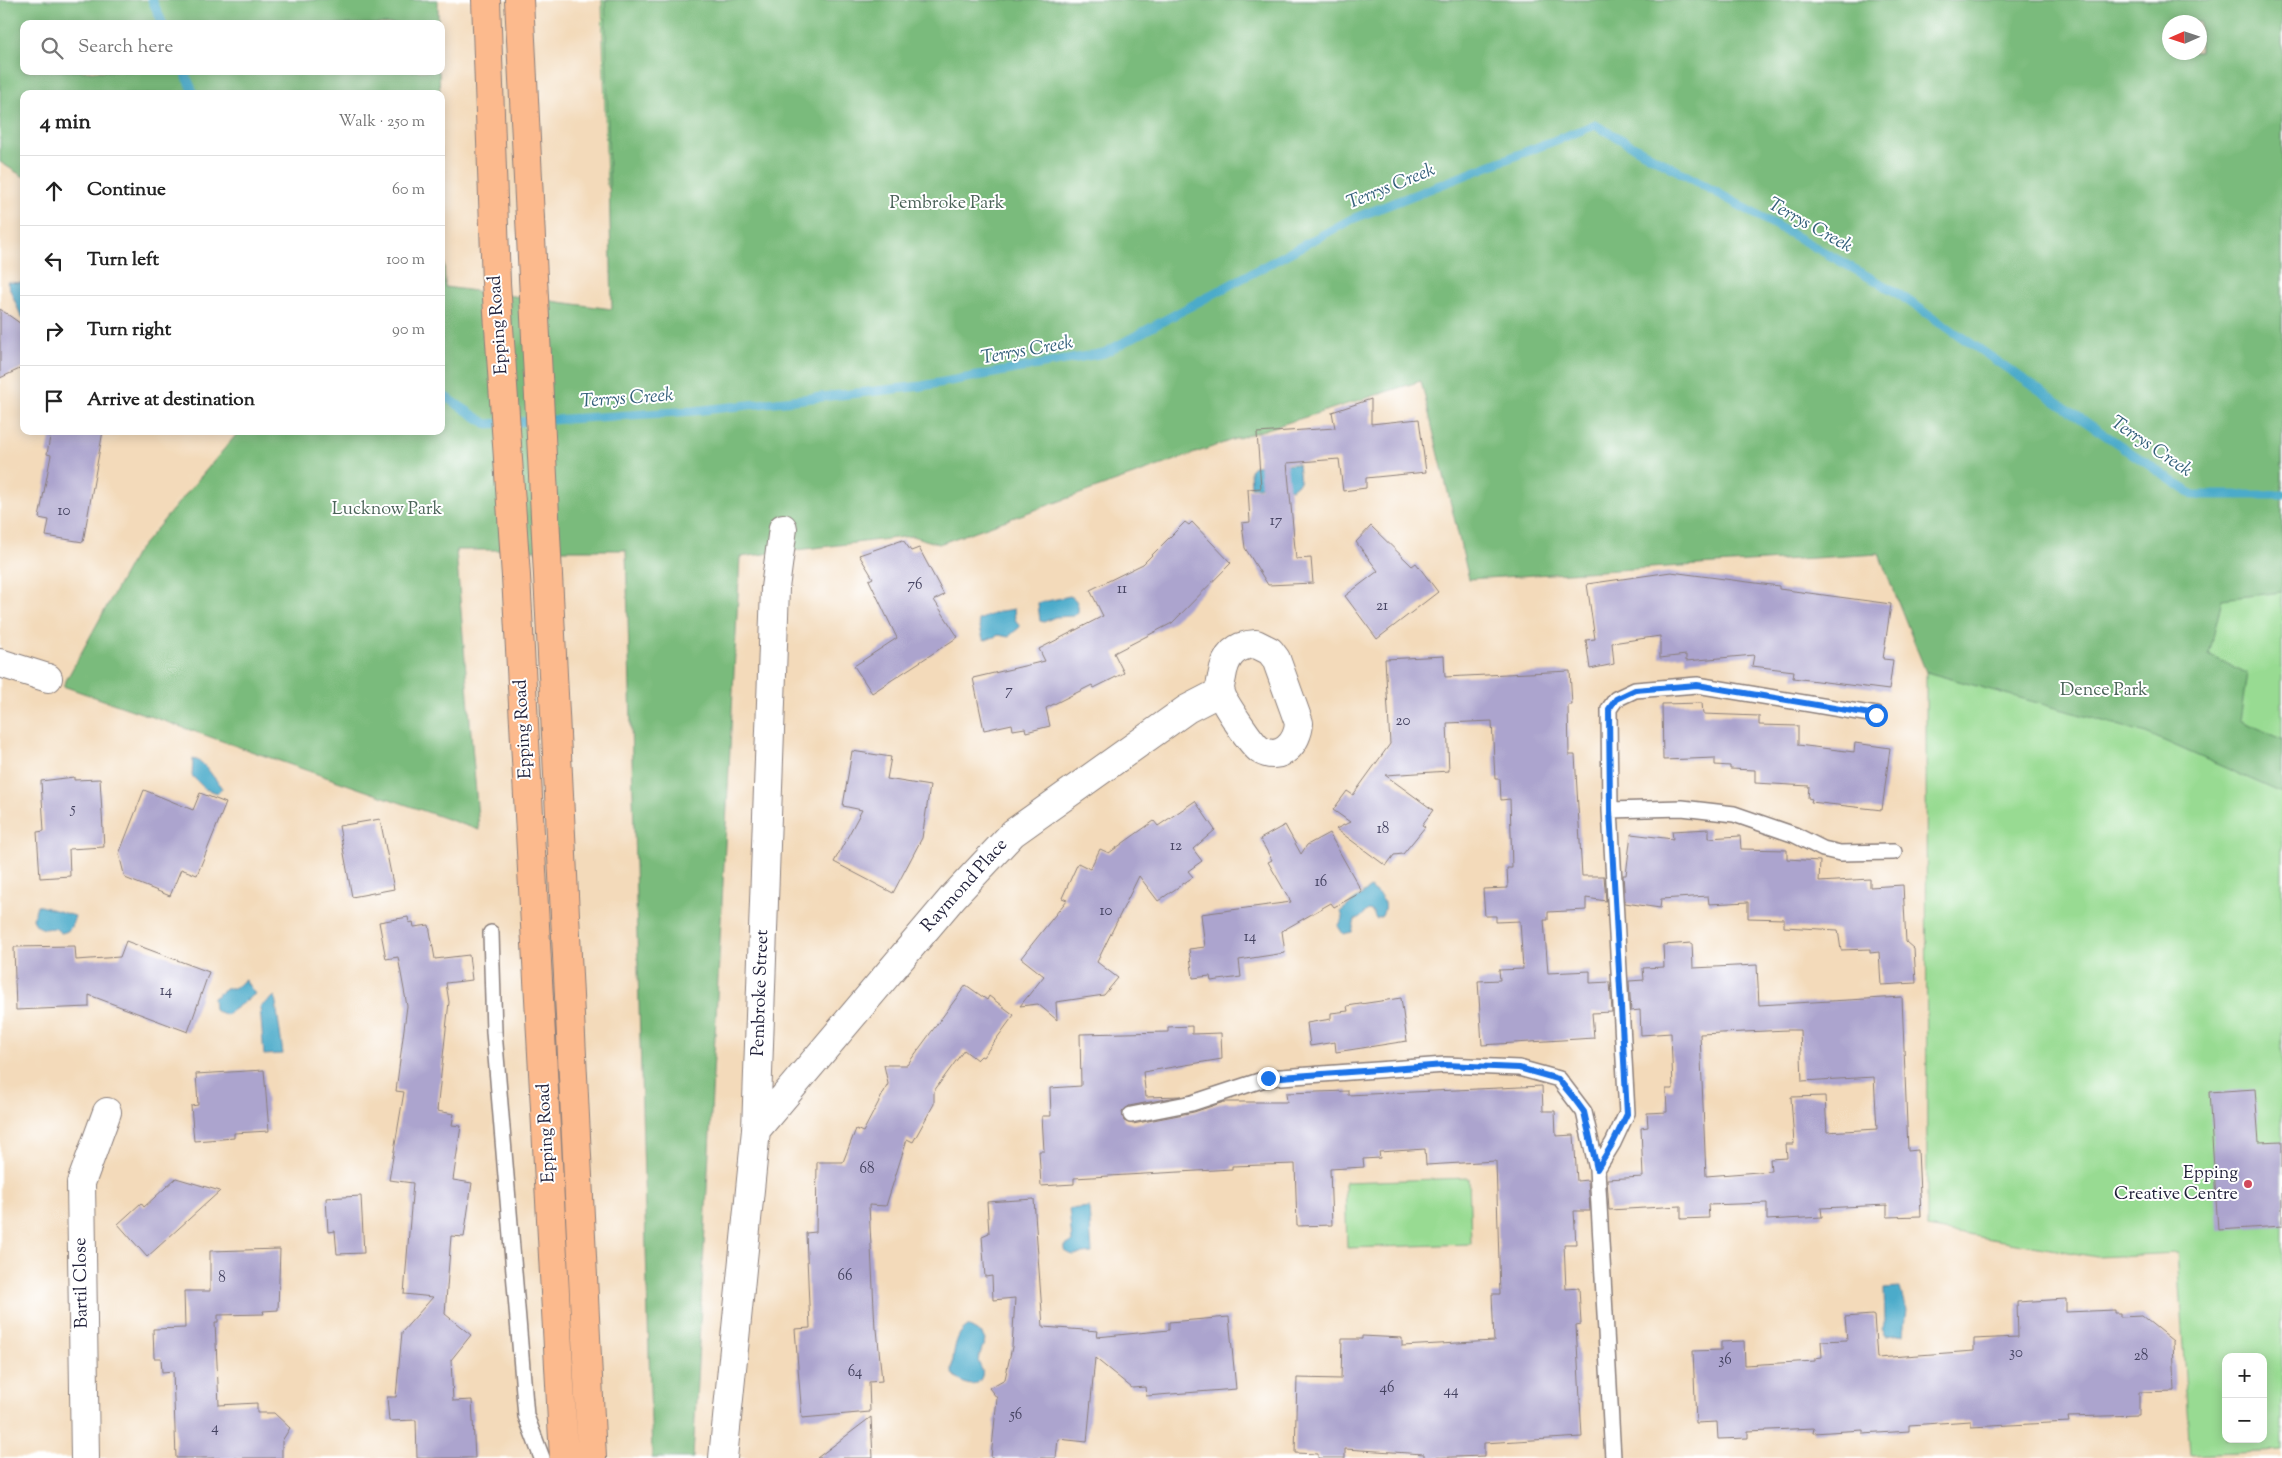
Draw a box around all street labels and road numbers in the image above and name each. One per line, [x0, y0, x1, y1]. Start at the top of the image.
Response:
street label: Epping Road [483, 275, 515, 375]
street label: Epping Road [508, 679, 540, 779]
street label: Raymond Place [916, 833, 1014, 939]
street label: Pembroke Street [746, 929, 776, 1057]
street label: Epping Road [531, 1083, 563, 1183]
street label: Bartil Close [68, 1237, 96, 1329]

